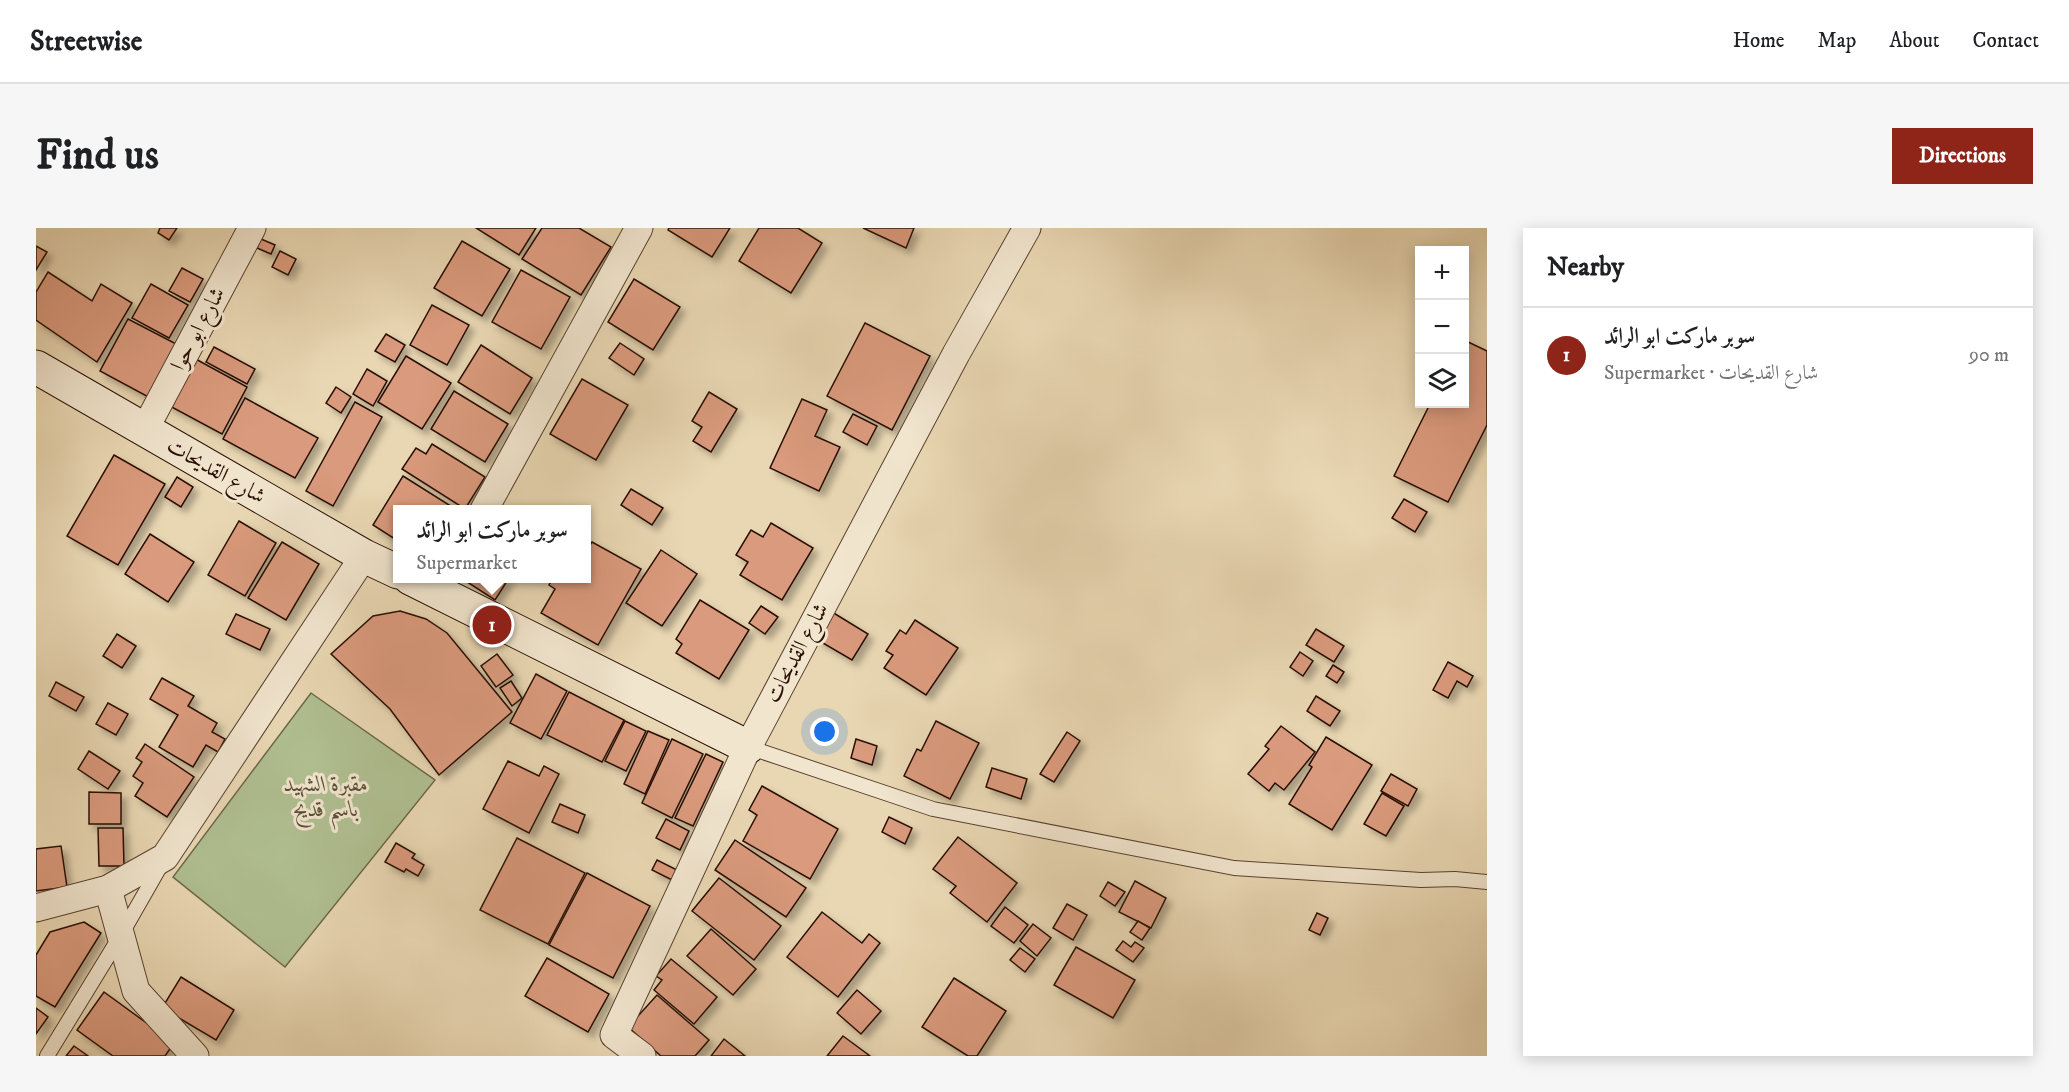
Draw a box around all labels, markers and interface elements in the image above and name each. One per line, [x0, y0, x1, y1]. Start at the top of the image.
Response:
text: Streetwise [30, 24, 142, 59]
text: Home [1733, 28, 1785, 54]
text: Map [1818, 28, 1856, 54]
text: About [1889, 28, 1940, 54]
text: Contact [1973, 28, 2039, 54]
button: Directions [1892, 128, 2033, 184]
text: Find us [36, 130, 159, 182]
map controls [1415, 246, 1469, 408]
button: + [1415, 246, 1469, 300]
text: Nearby [1547, 251, 1624, 284]
street label: شارع ابو حوا [165, 283, 235, 377]
button: − [1415, 300, 1469, 354]
text: سوبر ماركت ابو الرائد [1604, 323, 1755, 350]
text: 1 [1563, 343, 1570, 368]
text: 90 m [1969, 343, 2009, 368]
button: layers [1415, 354, 1469, 408]
text: Supermarket · شارع القديحات [1604, 361, 1818, 386]
street label: شارع القديحات [160, 432, 270, 514]
popup [393, 505, 591, 583]
text: سوبر ماركت ابو الرائد [416, 517, 568, 544]
text: Supermarket [416, 551, 518, 576]
street label: شارع القديحات [759, 598, 838, 710]
pin: 1 [472, 602, 512, 648]
your location [810, 717, 839, 746]
park label: مقبرة الشهيد باسم قديح [284, 771, 368, 830]

